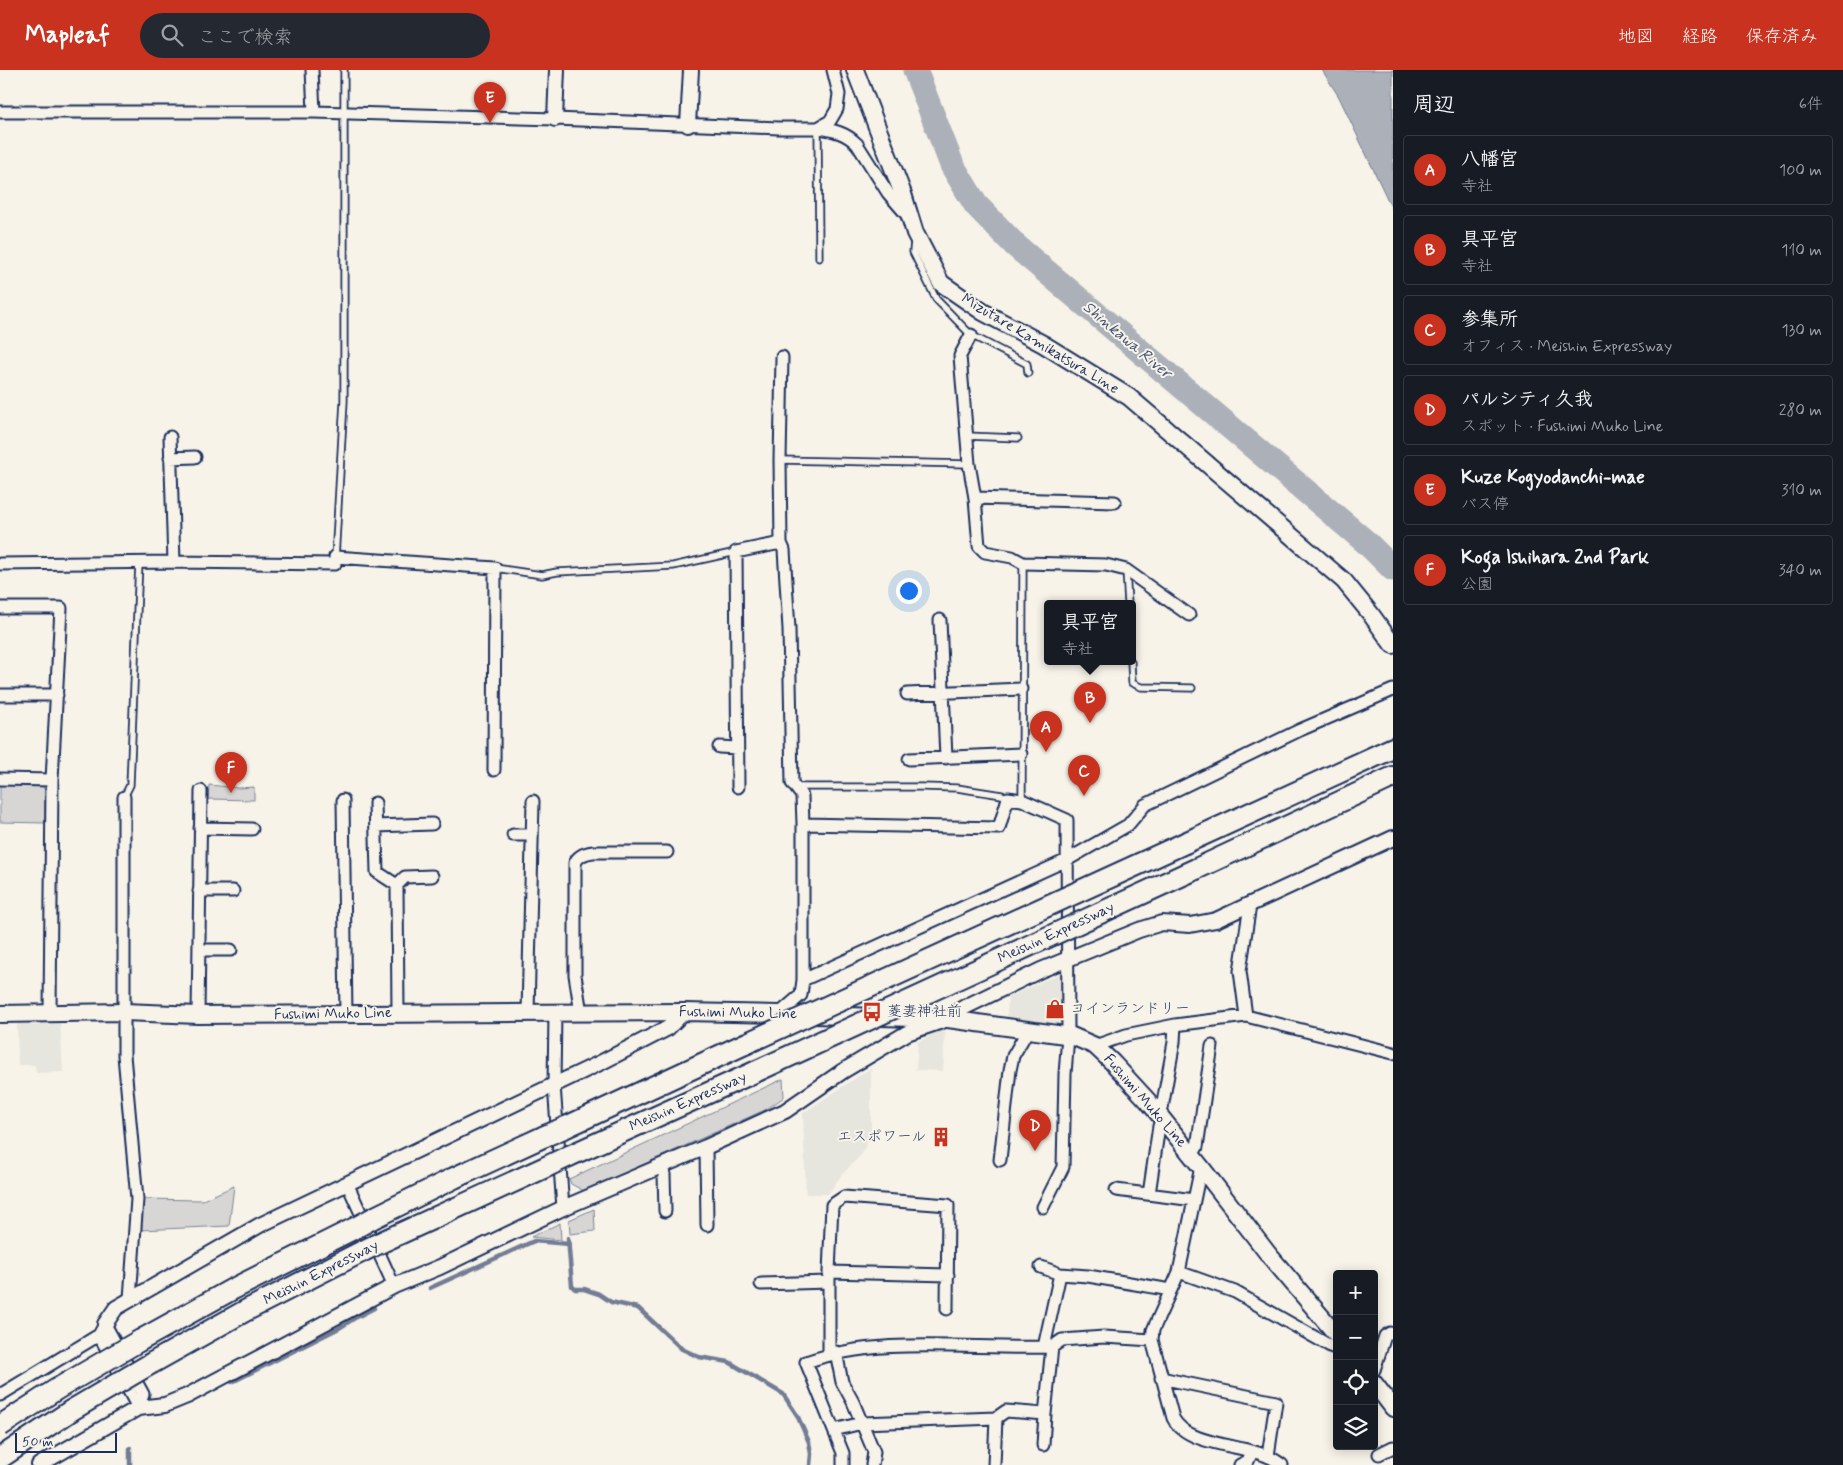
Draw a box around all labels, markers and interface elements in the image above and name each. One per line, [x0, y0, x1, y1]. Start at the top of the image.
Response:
search box [140, 13, 490, 58]
text: Mapleaf [25, 20, 110, 51]
icon: search [158, 21, 186, 49]
text: ここで検索 [198, 25, 293, 50]
text: 地図 [1618, 25, 1654, 49]
text: 経路 [1682, 25, 1718, 49]
text: 保存済み [1746, 25, 1818, 49]
pin: E [474, 82, 506, 123]
text: 周辺 [1413, 91, 1455, 119]
text: 6件 [1799, 94, 1823, 115]
text: 八幡宮 [1461, 147, 1518, 172]
text: A [1425, 160, 1435, 181]
text: 100 m [1779, 160, 1822, 181]
text: 寺社 [1461, 176, 1493, 197]
text: 具平宮 [1461, 227, 1518, 252]
text: B [1425, 240, 1435, 261]
text: 110 m [1781, 240, 1822, 261]
text: 寺社 [1461, 256, 1493, 277]
street label: Mizutare Kamikatsura Line [958, 289, 1123, 399]
water label: Shinkawa River [1078, 297, 1178, 385]
text: 参集所 [1461, 307, 1518, 332]
text: C [1424, 320, 1436, 341]
text: 130 m [1781, 320, 1822, 341]
text: オフィス · Meishin Expressway [1461, 336, 1672, 357]
text: パルシティ久我 [1461, 387, 1593, 412]
text: D [1424, 400, 1436, 421]
text: 280 m [1779, 400, 1822, 421]
text: スポット · Fushimi Muko Line [1461, 416, 1663, 437]
text: Kuze Kogyodanchi-mae [1461, 465, 1645, 490]
text: E [1425, 480, 1435, 501]
text: 310 m [1781, 480, 1822, 501]
text: バス停 [1461, 494, 1509, 515]
text: Koga Ishihara 2nd Park [1461, 545, 1649, 570]
text: F [1426, 560, 1434, 581]
text: 340 m [1778, 560, 1822, 581]
text: 公園 [1461, 574, 1493, 595]
your location [896, 578, 922, 604]
popup [1044, 600, 1136, 665]
text: 具平宮 [1061, 610, 1119, 635]
text: 寺社 [1061, 639, 1094, 660]
pin: B [1074, 682, 1106, 723]
pin: A [1030, 711, 1062, 752]
pin: F [215, 752, 247, 793]
pin: C [1068, 755, 1100, 796]
street label: Meishin Expressway [994, 897, 1118, 969]
shop icon: コインランドリー [1044, 998, 1066, 1020]
place label: コインランドリー [1070, 999, 1190, 1019]
bus stop icon: 菱妻神社前 [861, 1001, 883, 1023]
street label: Fushimi Muko Line [679, 1002, 797, 1024]
place label: 菱妻神社前 [887, 1002, 962, 1022]
street label: Fushimi Muko Line [274, 1003, 392, 1025]
street label: Fushimi Muko Line [1099, 1050, 1191, 1152]
street label: Meishin Expressway [626, 1067, 750, 1137]
pin: D [1019, 1110, 1051, 1151]
building icon: エスポワール [930, 1126, 952, 1148]
place label: エスポワール [837, 1127, 926, 1147]
street label: Meishin Expressway [260, 1235, 382, 1311]
map controls [1333, 1270, 1378, 1450]
button: + [1333, 1270, 1378, 1315]
button: − [1333, 1315, 1378, 1360]
button: locate [1333, 1360, 1378, 1405]
button: layers [1333, 1405, 1378, 1450]
scale bar [15, 1430, 118, 1453]
text: 50 m [22, 1433, 53, 1451]

